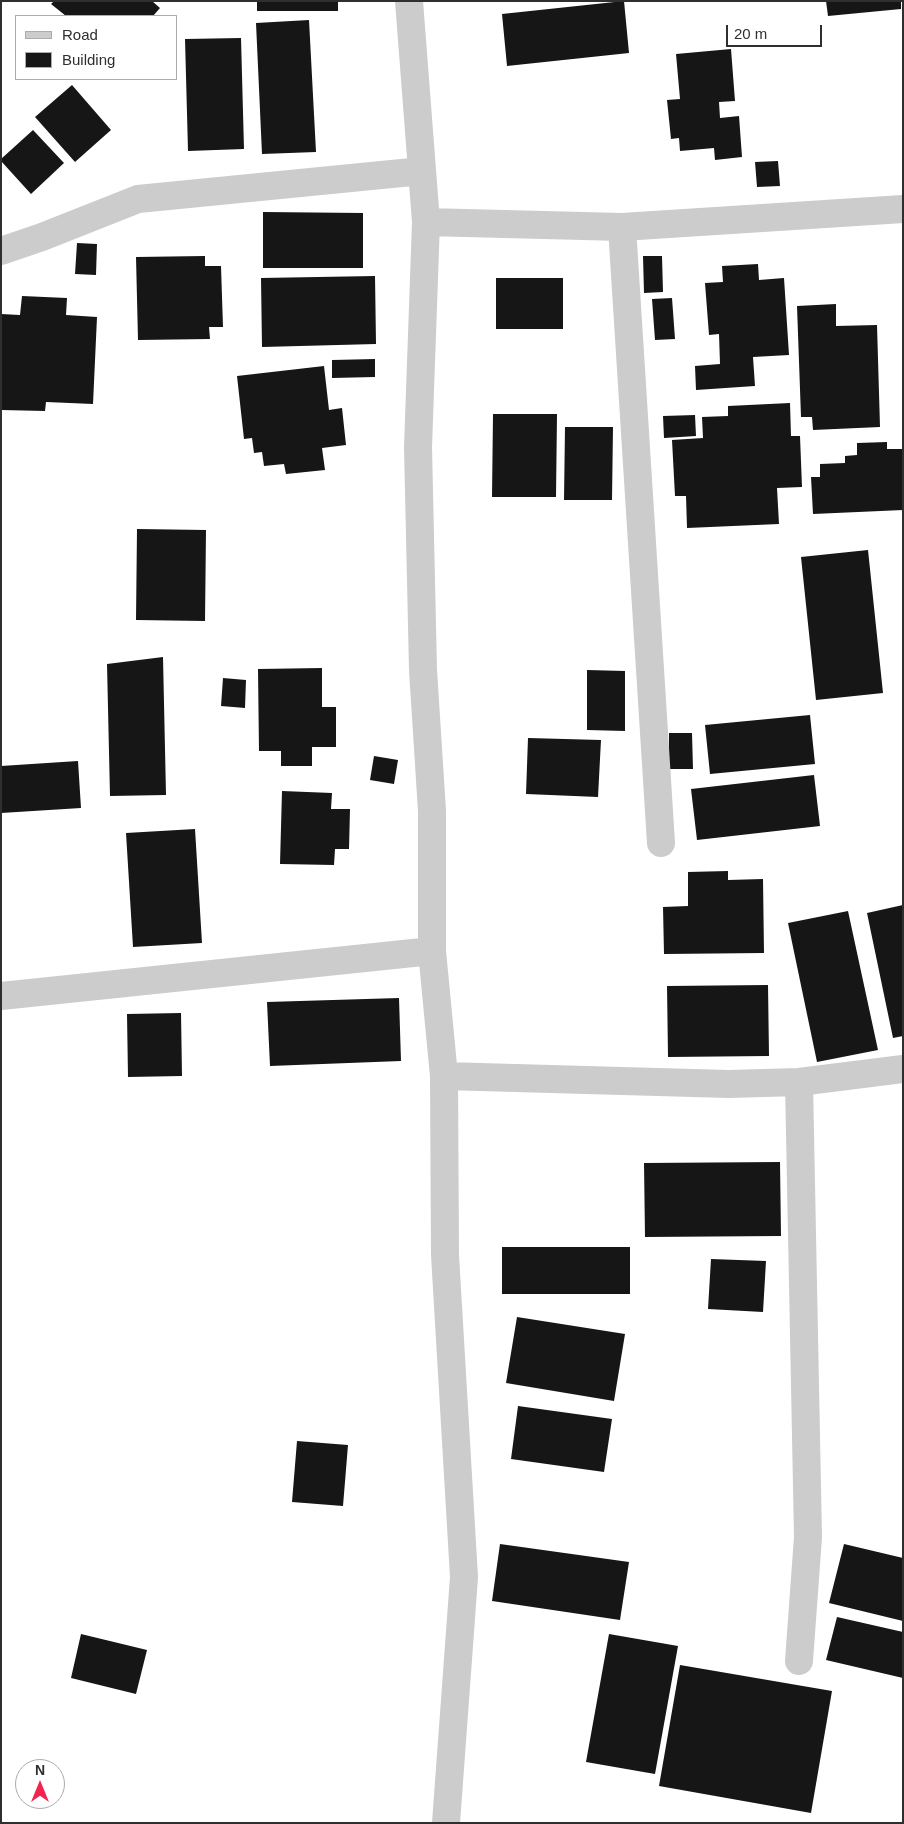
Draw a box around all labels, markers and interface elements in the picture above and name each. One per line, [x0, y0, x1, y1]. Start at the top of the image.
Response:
legend [15, 15, 178, 80]
scale bar [729, 15, 825, 47]
text: 20 m [734, 25, 767, 42]
text: Road [62, 26, 98, 43]
text: Building [62, 51, 115, 68]
north arrow [15, 1759, 65, 1809]
text: N [35, 1762, 45, 1778]

